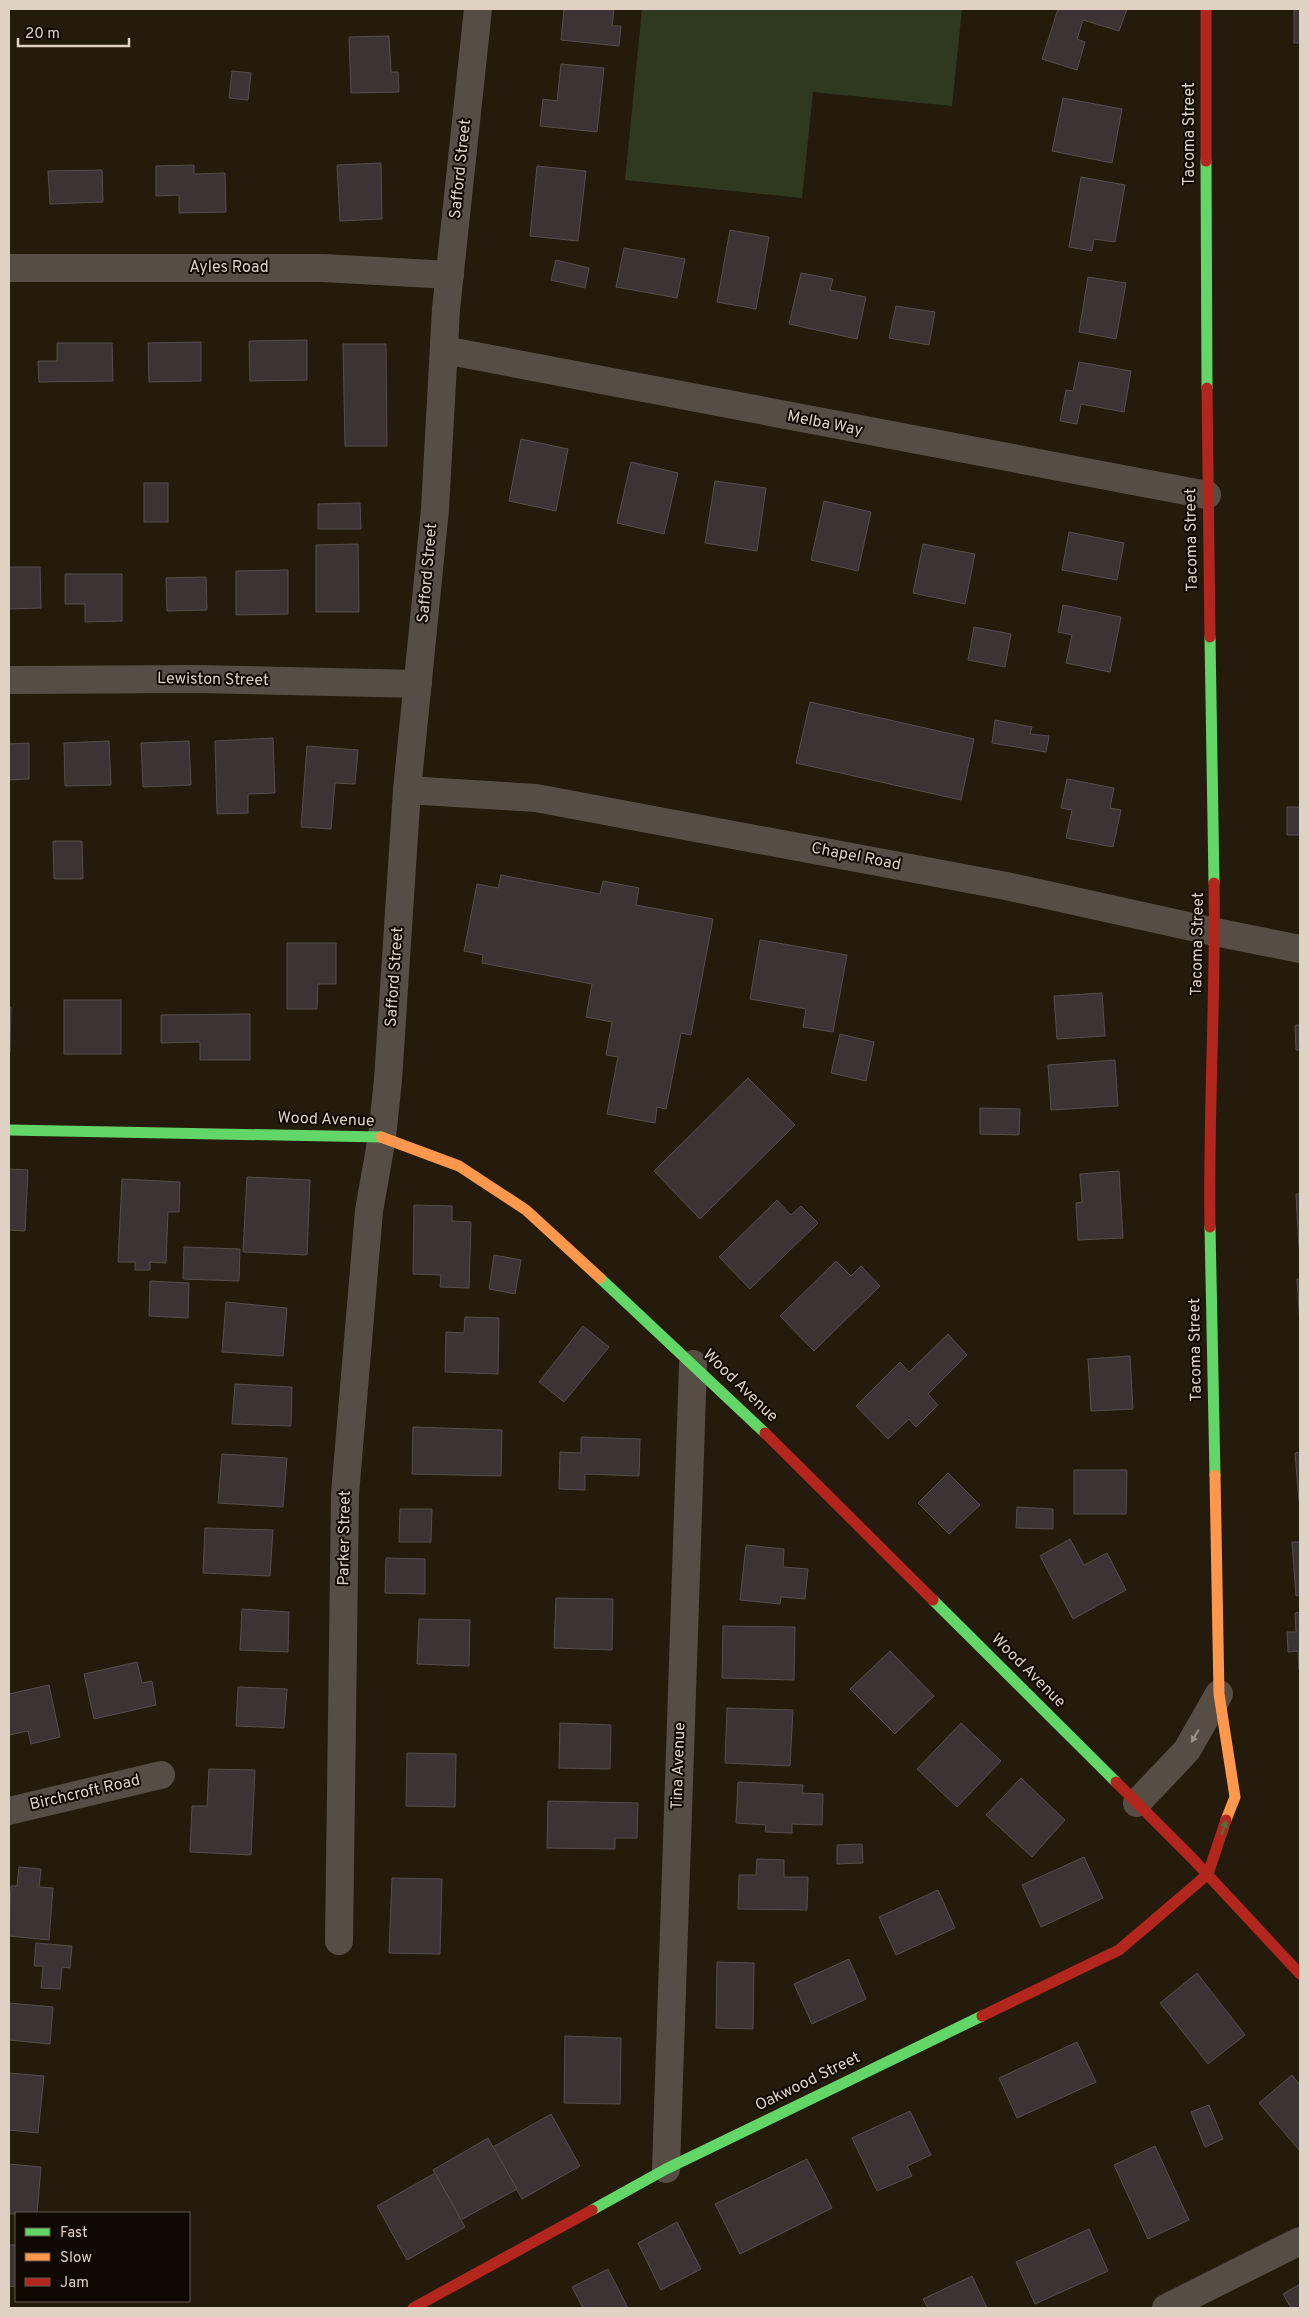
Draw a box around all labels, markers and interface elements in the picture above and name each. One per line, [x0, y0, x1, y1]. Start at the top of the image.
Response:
scale bar [18, 15, 129, 47]
text: 20 m [25, 25, 60, 44]
street label: Tacoma Street [1180, 82, 1200, 186]
street label: Safford Street [446, 118, 476, 220]
street label: Ayles Road [189, 258, 269, 278]
street label: Melba Way [785, 407, 865, 441]
street label: Tacoma Street [1181, 488, 1203, 592]
street label: Safford Street [414, 522, 442, 624]
street label: Lewiston Street [157, 669, 269, 691]
street label: Chapel Road [809, 839, 903, 875]
street label: Tacoma Street [1187, 892, 1209, 996]
street label: Safford Street [382, 926, 408, 1028]
street label: Wood Avenue [277, 1108, 375, 1132]
street label: Tacoma Street [1185, 1298, 1207, 1402]
street label: Wood Avenue [698, 1345, 782, 1427]
street label: Parker Street [334, 1490, 356, 1586]
street label: Wood Avenue [987, 1630, 1069, 1712]
street label: Tina Avenue [667, 1722, 691, 1810]
one-way arrow [1190, 1730, 1199, 1743]
street label: Birchcroft Road [28, 1771, 142, 1815]
one-way arrow [1220, 1820, 1228, 1835]
street label: Oakwood Street [752, 2048, 864, 2116]
legend [15, 2212, 190, 2302]
text: Fast [60, 2224, 88, 2243]
text: Slow [60, 2249, 92, 2268]
text: Jam [60, 2274, 89, 2293]

